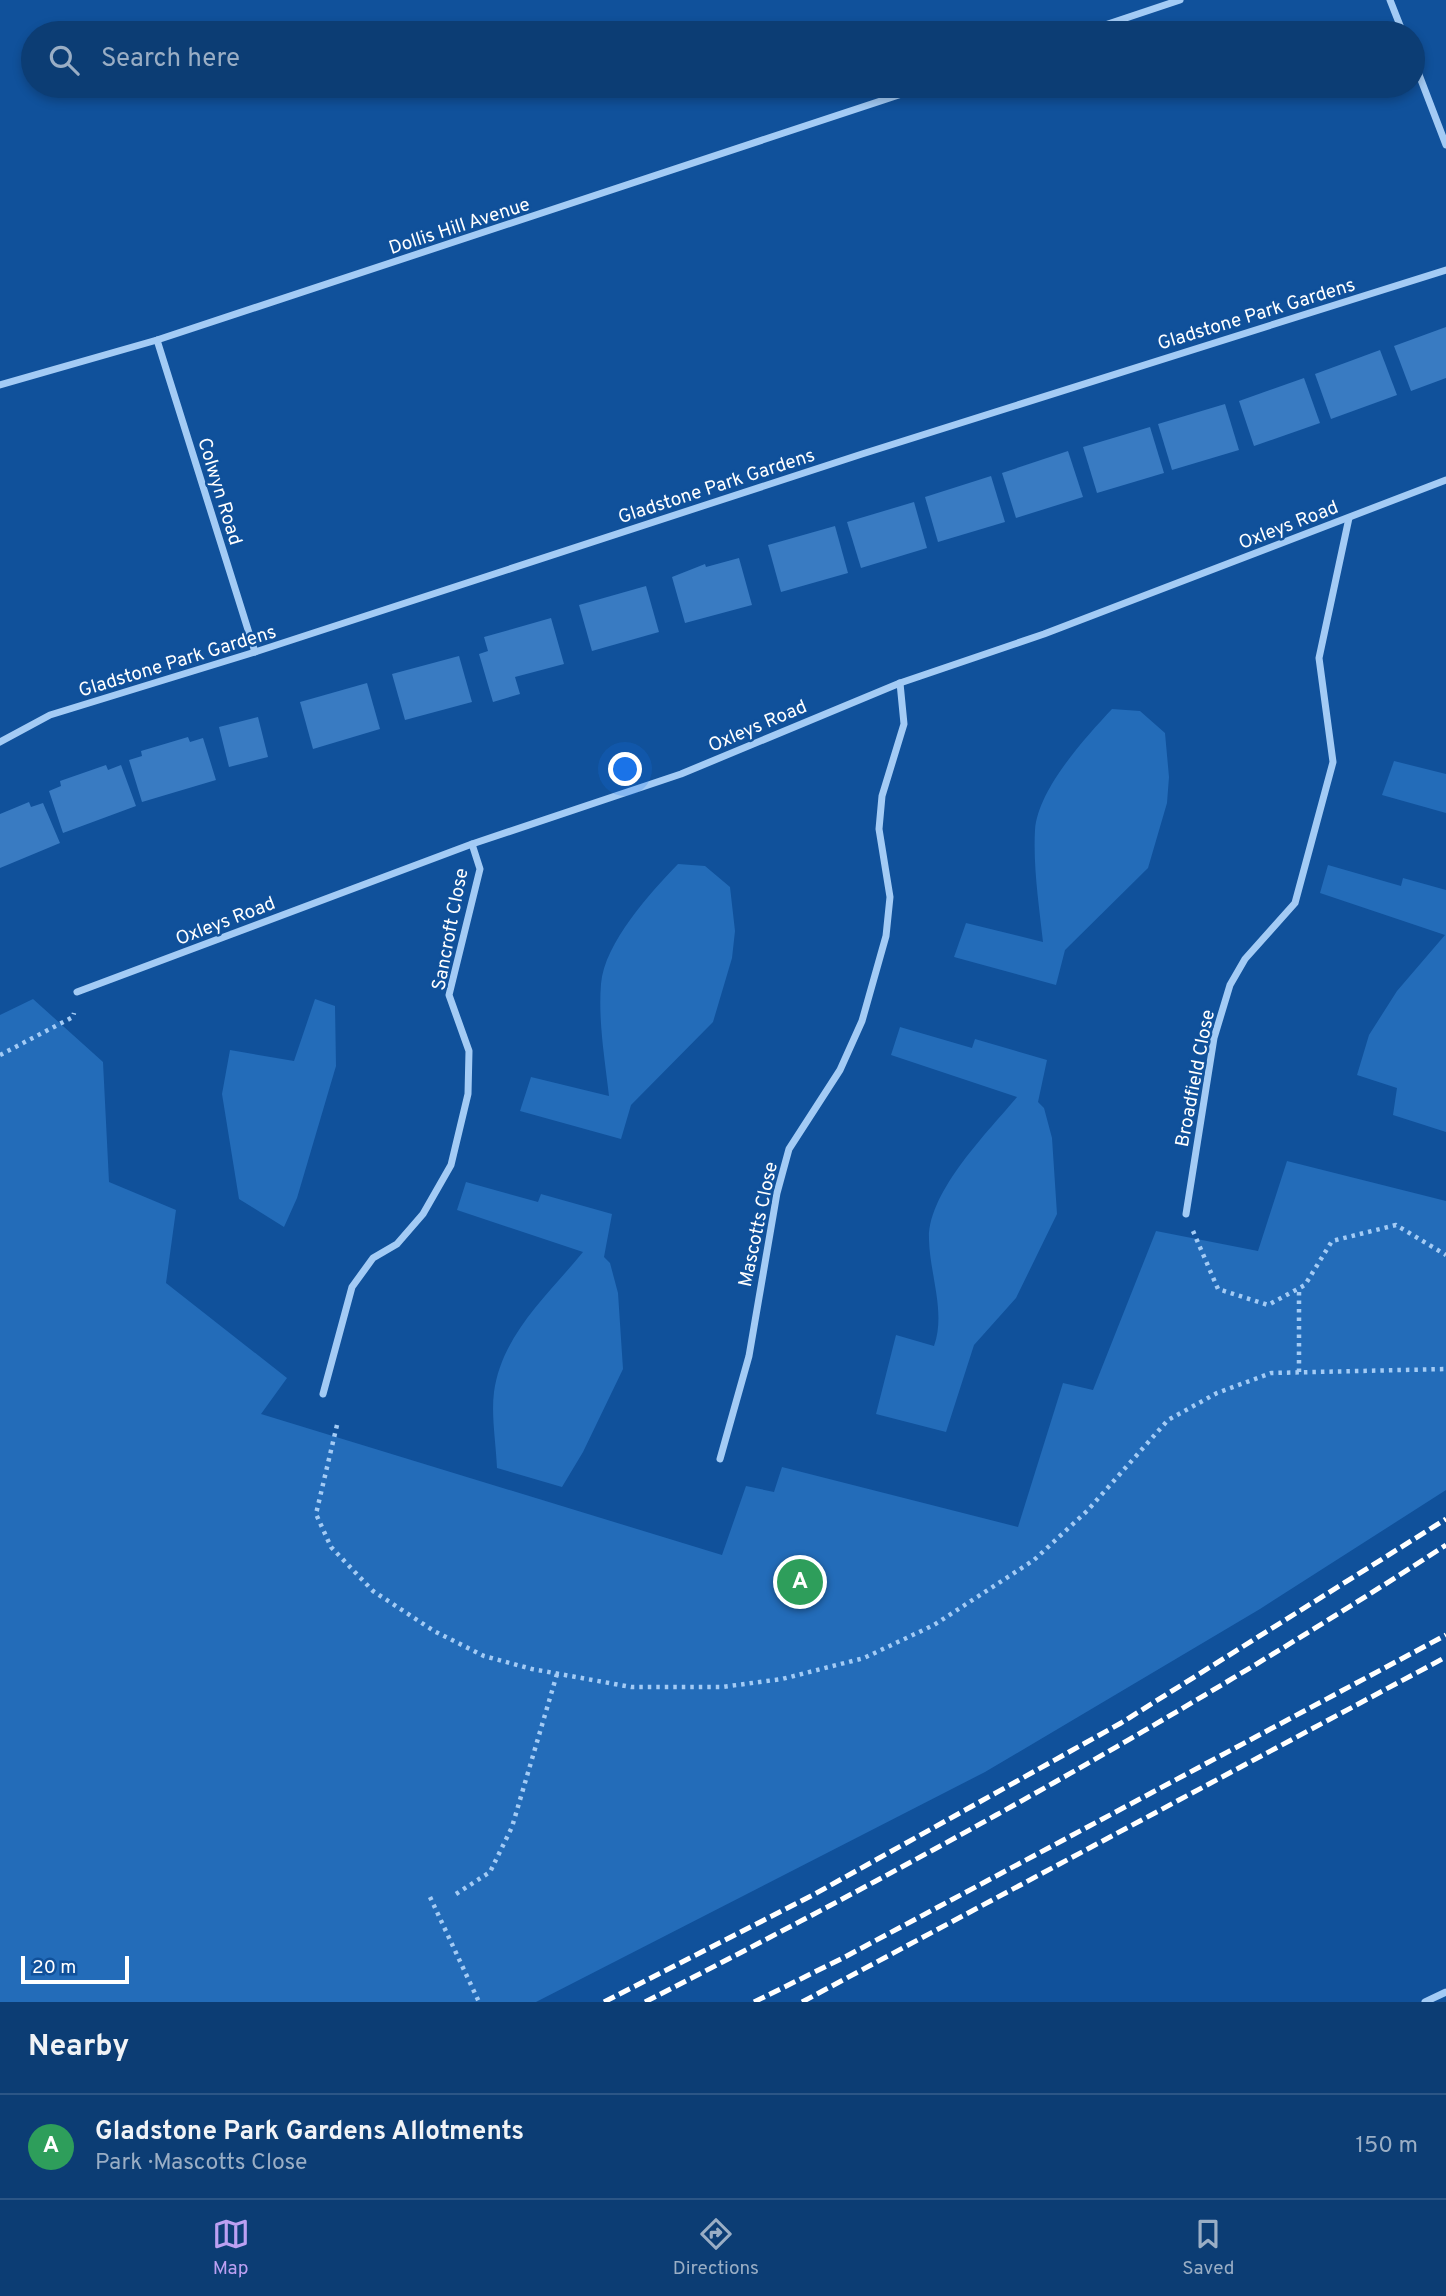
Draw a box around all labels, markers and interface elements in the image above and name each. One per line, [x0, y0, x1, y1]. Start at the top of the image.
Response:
search box [21, 21, 1425, 98]
icon: search [45, 41, 83, 79]
text: Search here [101, 43, 240, 76]
street label: Dollis Hill Avenue [386, 193, 533, 261]
street label: Gladstone Park Gardens [1155, 273, 1358, 356]
street label: Colwyn Road [191, 435, 247, 548]
street label: Gladstone Park Gardens [615, 444, 818, 530]
street label: Oxleys Road [1235, 496, 1342, 556]
street label: Gladstone Park Gardens [76, 620, 279, 703]
street label: Oxleys Road [705, 695, 811, 758]
your location [608, 752, 642, 786]
street label: Sancroft Close [427, 866, 475, 993]
street label: Oxleys Road [172, 892, 279, 952]
street label: Broadfield Close [1171, 1008, 1221, 1149]
street label: Mascotts Close [734, 1160, 784, 1289]
pin: A [777, 1556, 823, 1608]
scale bar [21, 1953, 130, 1985]
text: 20 m [32, 1956, 76, 1980]
text: Nearby [28, 2029, 129, 2066]
text: Gladstone Park Gardens Allotments [95, 2116, 524, 2149]
text: A [43, 2132, 59, 2161]
text: 150 m [1356, 2132, 1418, 2161]
text: Park · Mascotts Close [95, 2149, 308, 2178]
tab: Map [212, 2215, 250, 2281]
tab: Directions [673, 2215, 759, 2281]
tab: Saved [1182, 2215, 1234, 2281]

